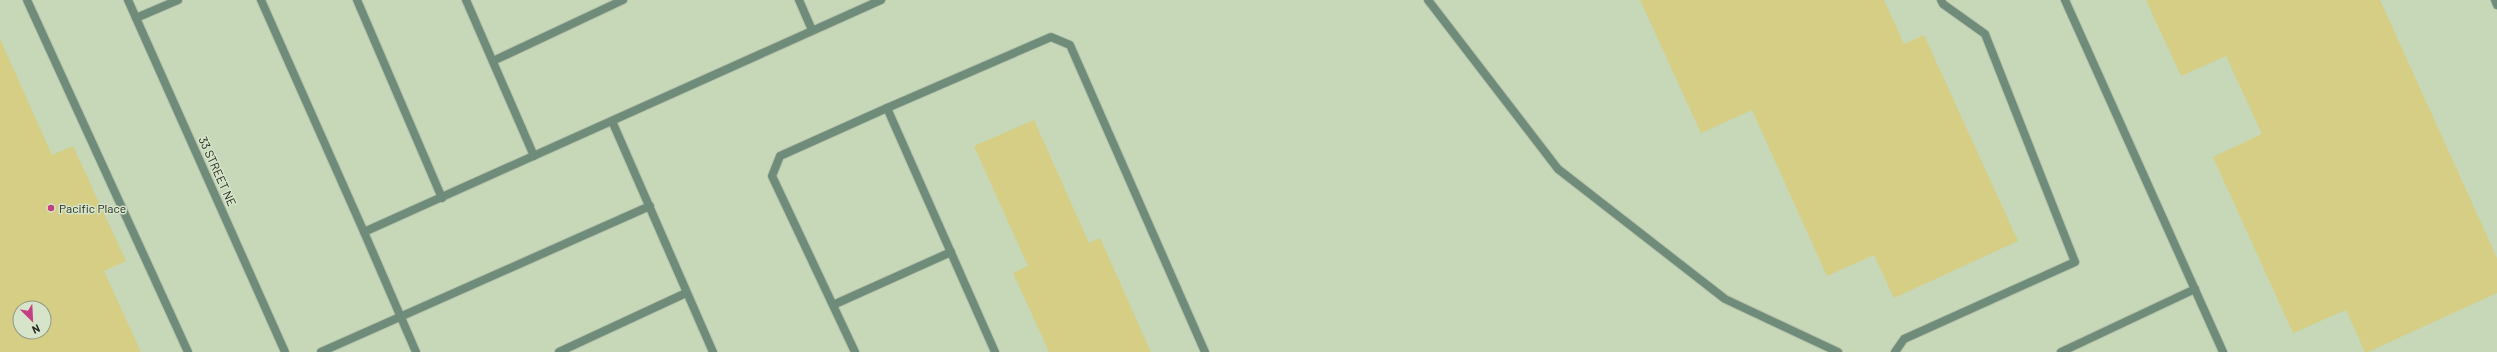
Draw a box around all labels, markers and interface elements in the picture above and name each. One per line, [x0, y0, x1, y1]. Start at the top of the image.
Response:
street label: 33 STREET NE [196, 134, 240, 208]
place label: Pacific Place [59, 201, 126, 215]
marker: Pacific Place [46, 203, 56, 213]
north arrow [12, 300, 52, 340]
text: N [30, 322, 42, 337]

